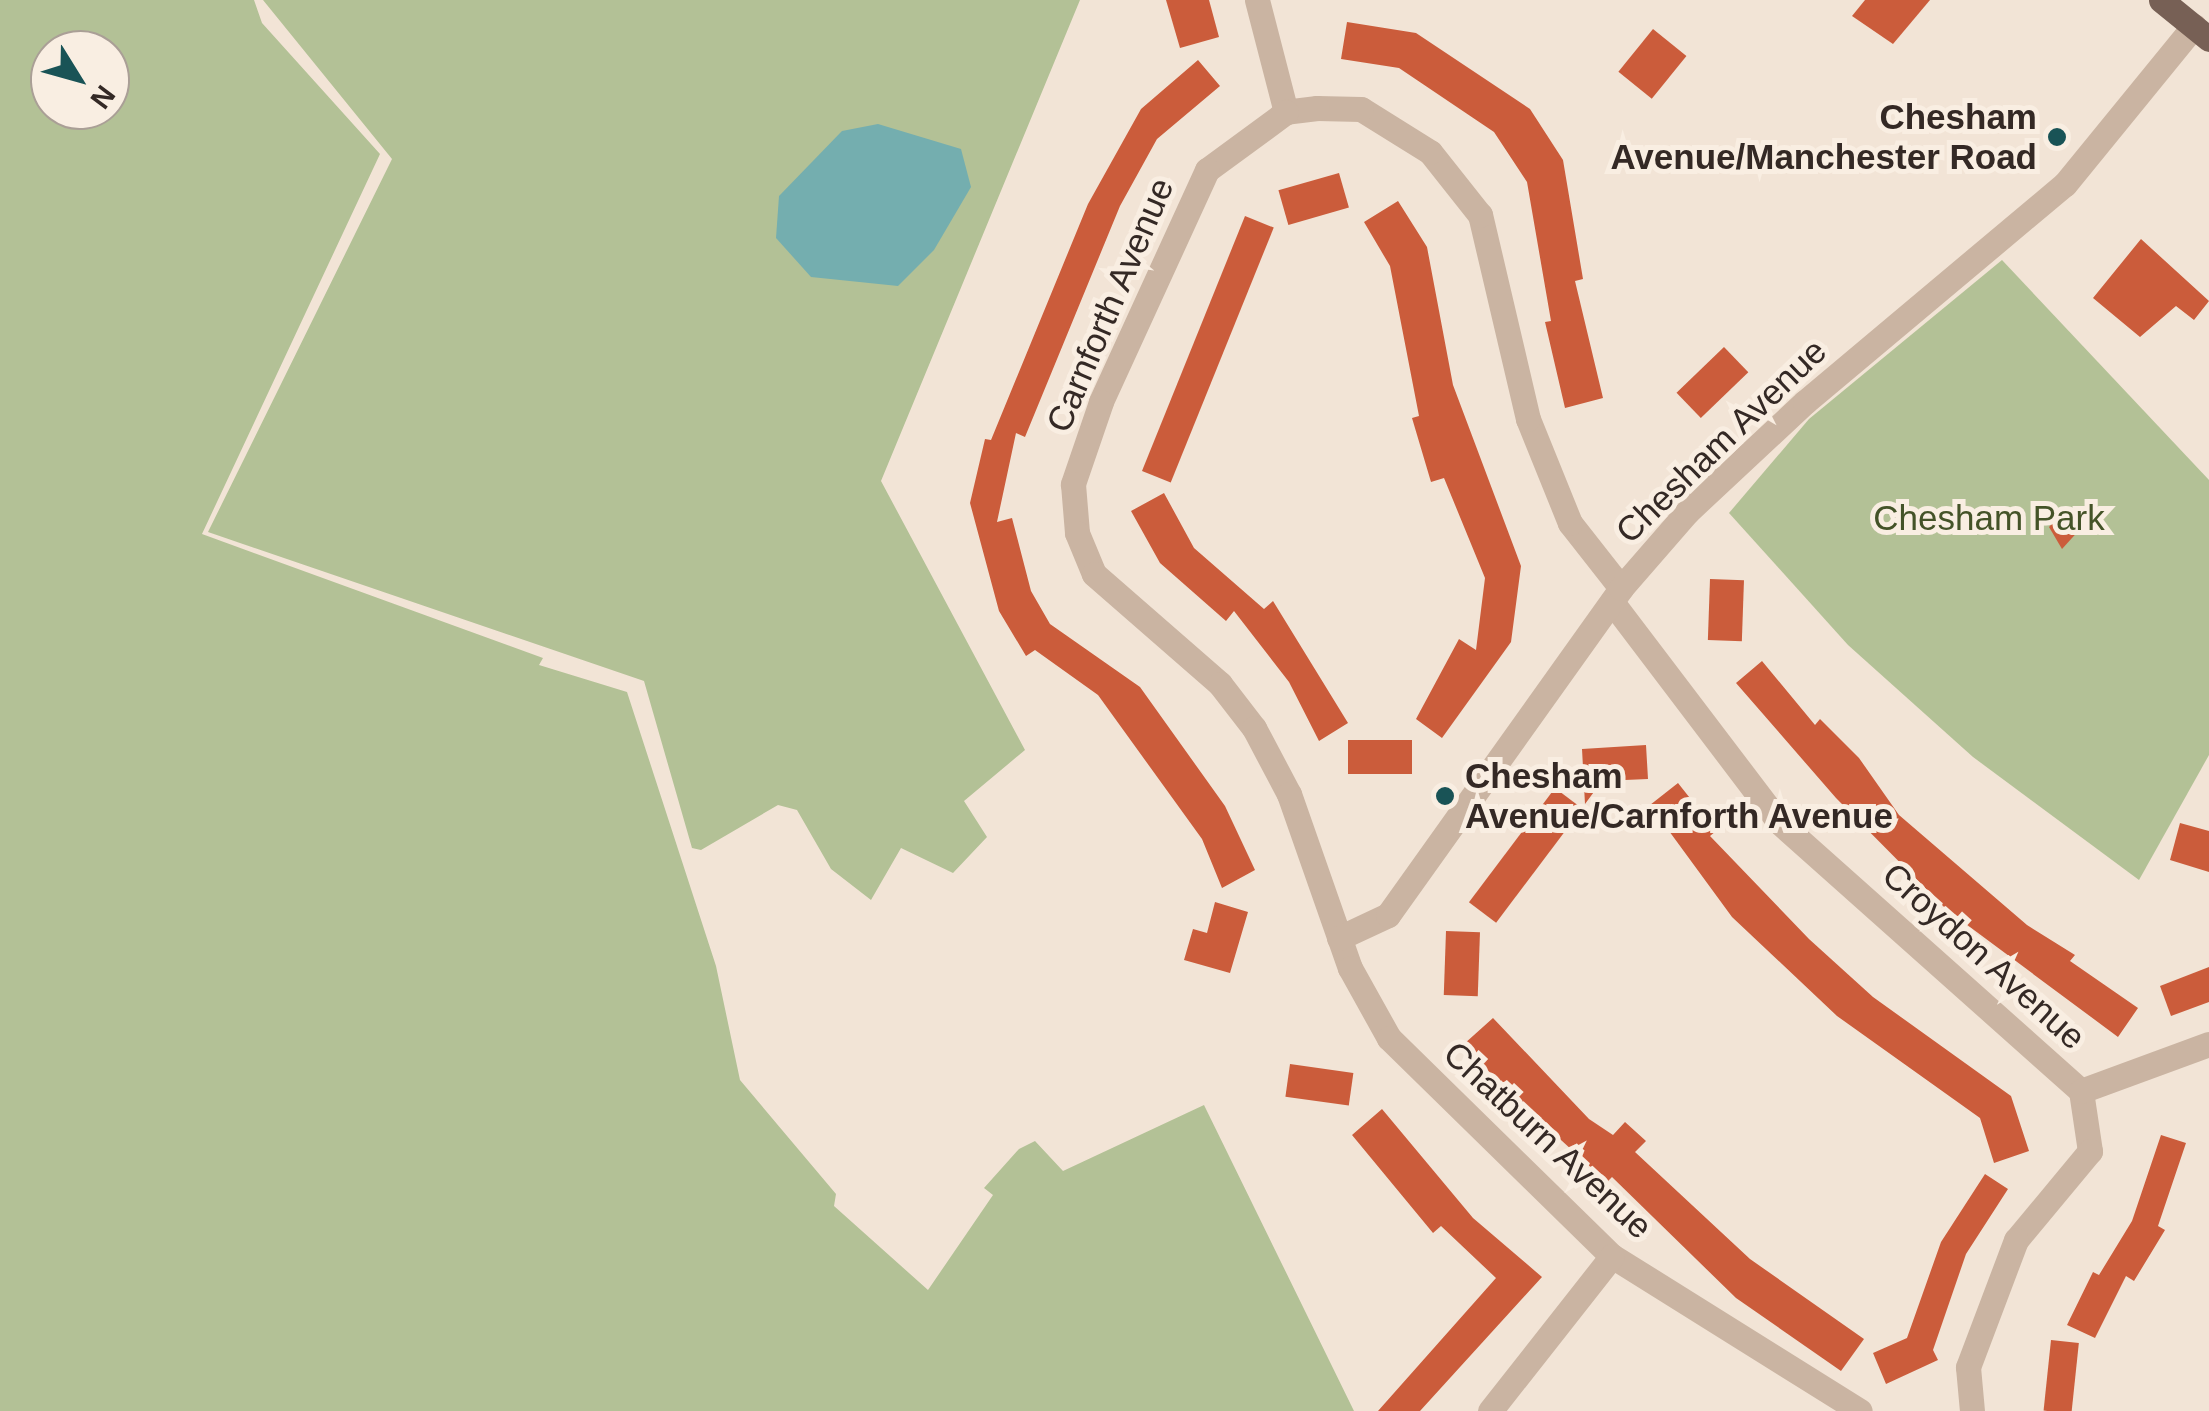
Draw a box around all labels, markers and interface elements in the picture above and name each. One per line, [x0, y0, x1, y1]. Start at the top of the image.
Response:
north arrow [30, 30, 130, 130]
text: N [84, 80, 121, 115]
place label: Chesham Avenue/Manchester Road [1610, 96, 2037, 178]
marker: Chesham Avenue/Manchester Road [2046, 126, 2068, 148]
street label: Carnforth Avenue [1037, 171, 1183, 439]
street label: Chesham Avenue [1607, 329, 1835, 553]
park label: Chesham Park [1873, 497, 2105, 539]
place label: Chesham Avenue/Carnforth Avenue [1465, 755, 1894, 837]
marker: Chesham Avenue/Carnforth Avenue [1434, 785, 1456, 807]
street label: Croydon Avenue [1873, 853, 2095, 1059]
street label: Chatburn Avenue [1434, 1032, 1662, 1248]

